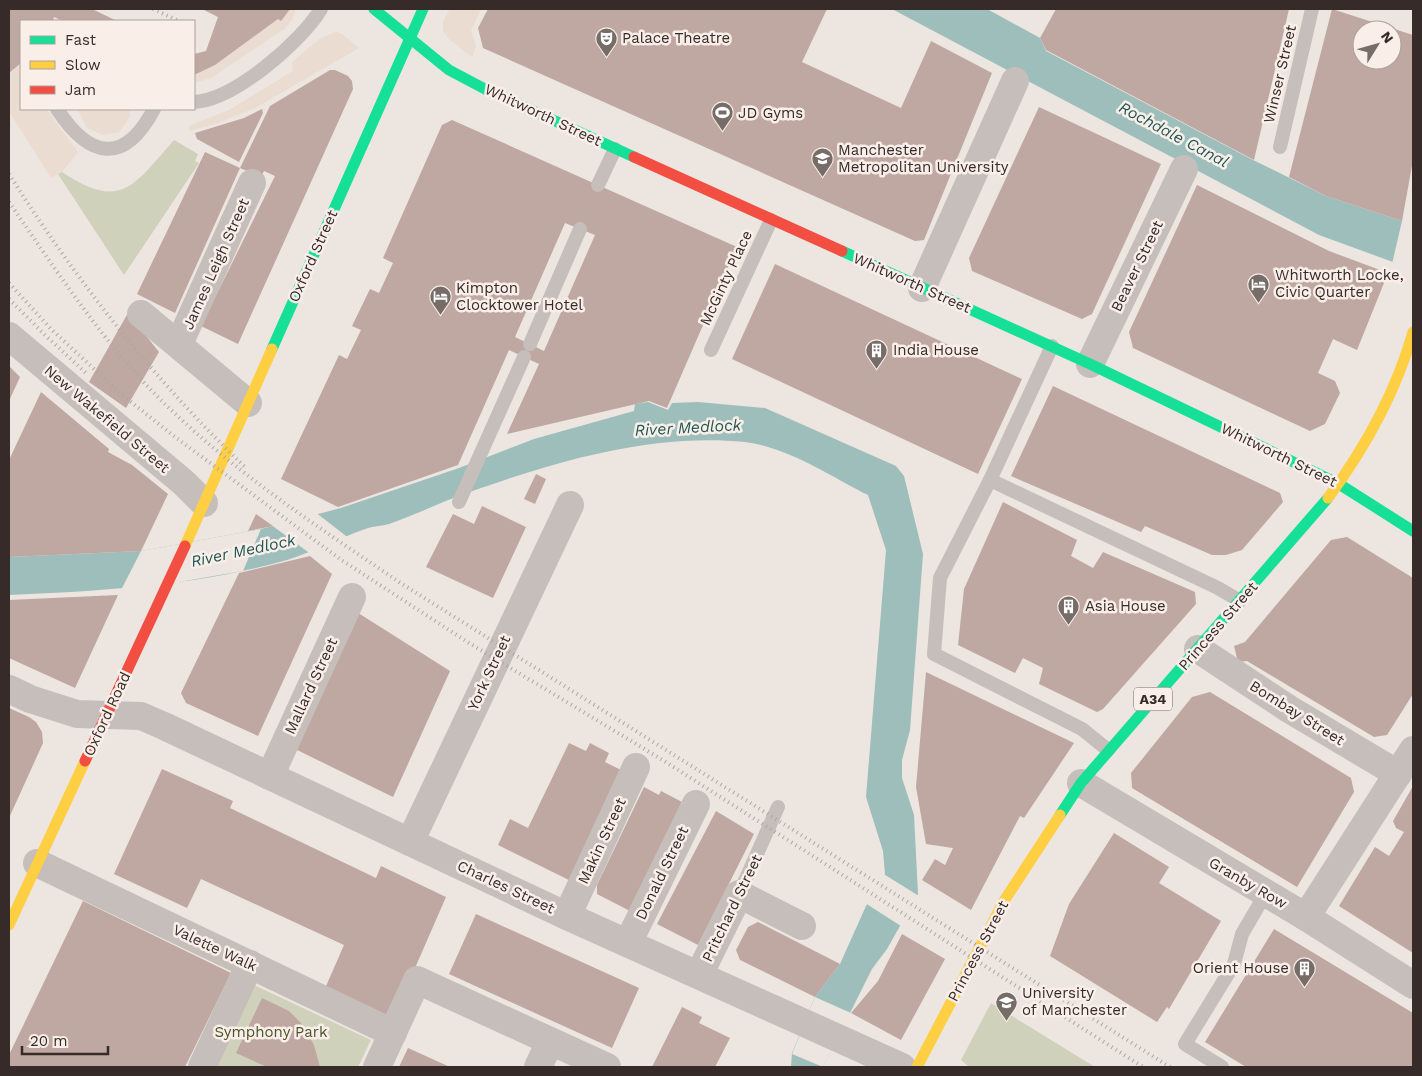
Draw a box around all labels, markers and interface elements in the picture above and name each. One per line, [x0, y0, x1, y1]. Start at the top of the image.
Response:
legend [20, 20, 195, 110]
north arrow [1352, 20, 1402, 70]
street label: Winser Street [1260, 22, 1300, 125]
theatre icon: Palace Theatre [594, 26, 618, 57]
text: N [1378, 28, 1397, 46]
place label: Palace Theatre [622, 29, 730, 47]
text: Fast [65, 31, 97, 49]
text: Slow [65, 56, 101, 74]
street label: Whitworth Street [482, 80, 605, 150]
text: Jam [65, 81, 96, 99]
water label: Rochdale Canal [1116, 98, 1232, 171]
sports icon: JD Gyms [710, 101, 734, 132]
place label: JD Gyms [738, 104, 803, 122]
place label: Manchester Metropolitan University [838, 141, 1009, 176]
school or university icon: Manchester Metropolitan University [810, 147, 834, 178]
street label: James Leigh Street [179, 195, 253, 332]
street label: Oxford Street [285, 206, 342, 305]
street label: Beaver Street [1107, 217, 1167, 315]
street label: McGinty Place [696, 227, 756, 329]
street label: Whitworth Street [850, 249, 974, 317]
place label: Whitworth Locke, Civic Quarter [1275, 266, 1404, 301]
hotel icon: Whitworth Locke, Civic Quarter [1247, 272, 1271, 303]
place label: Kimpton Clocktower Hotel [456, 279, 583, 314]
hotel icon: Kimpton Clocktower Hotel [428, 285, 452, 316]
building icon: India House [865, 338, 889, 369]
place label: India House [893, 341, 979, 359]
street label: New Wakefield Street [41, 361, 174, 477]
water label: River Medlock [634, 415, 743, 440]
street label: Whitworth Street [1218, 419, 1341, 491]
water label: River Medlock [189, 530, 298, 571]
street label: Princess Street [1175, 577, 1262, 674]
building icon: Asia House [1057, 594, 1081, 625]
place label: Asia House [1085, 597, 1166, 615]
street label: York Street [464, 632, 515, 714]
street label: Mallard Street [281, 634, 342, 737]
street label: Oxford Road [80, 669, 134, 759]
street label: Bombay Street [1246, 677, 1348, 750]
road number: A34 [1134, 688, 1172, 711]
street label: Makin Street [574, 794, 630, 887]
street label: Donald Street [632, 823, 693, 923]
street label: Pritchard Street [698, 851, 766, 965]
street label: Granby Row [1206, 853, 1291, 913]
street label: Charles Street [454, 857, 558, 918]
street label: Princess Street [944, 897, 1012, 1005]
street label: Valette Walk [170, 921, 260, 976]
building icon: Orient House [1293, 956, 1317, 987]
place label: Orient House [1193, 959, 1289, 977]
place label: University of Manchester [1022, 984, 1127, 1019]
school or university icon: University of Manchester [994, 990, 1018, 1021]
park label: Symphony Park [215, 1023, 328, 1041]
scale bar [22, 1024, 109, 1056]
text: 20 m [30, 1032, 68, 1050]

